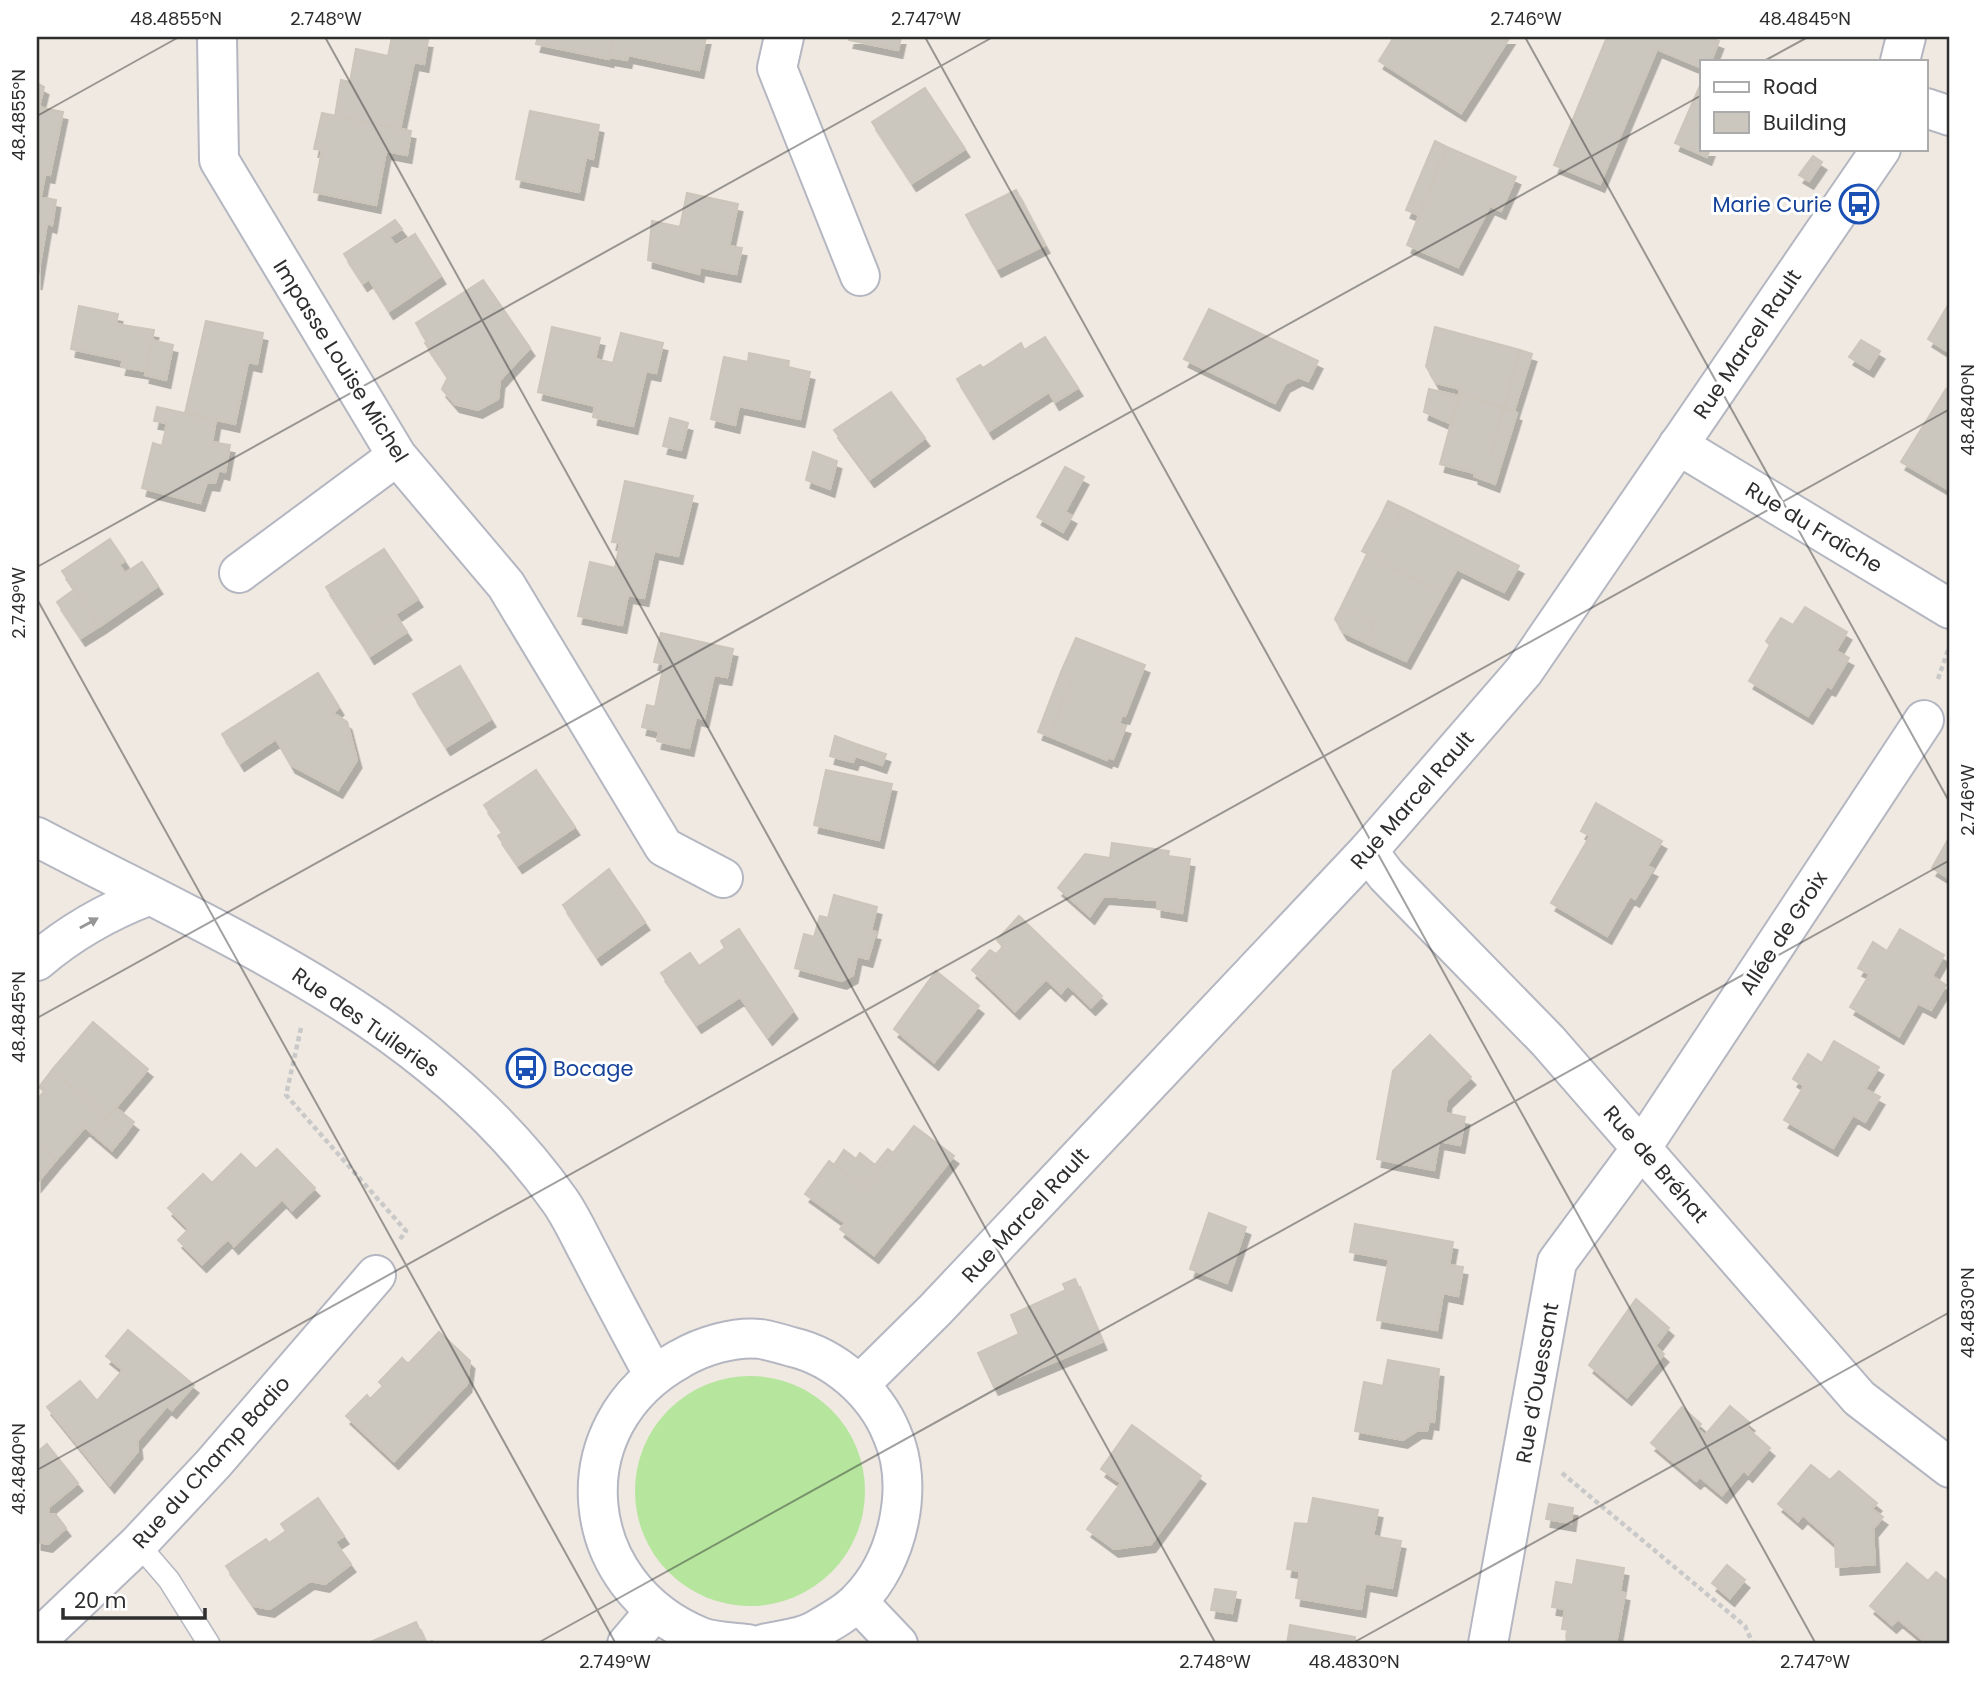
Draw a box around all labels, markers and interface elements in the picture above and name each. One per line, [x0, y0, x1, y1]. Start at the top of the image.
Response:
text: 48.4855°N [130, 6, 222, 31]
text: 2.748°W [290, 6, 362, 31]
text: 2.747°W [891, 6, 961, 31]
text: 2.746°W [1490, 6, 1562, 31]
text: 48.4845°N [1759, 6, 1851, 31]
legend [1700, 60, 1927, 150]
text: 48.4855°N [6, 69, 31, 161]
text: Road [1763, 72, 1818, 101]
text: Building [1763, 108, 1847, 137]
bus stop icon: Marie Curie [1838, 183, 1880, 225]
place label: Marie Curie [1712, 190, 1832, 219]
street label: Impasse Louise Michel [267, 254, 415, 468]
street label: Rue Marcel Rault [1686, 263, 1808, 425]
text: 48.4840°N [1955, 364, 1980, 456]
street label: Rue du Fraîche [1740, 475, 1888, 579]
text: 2.749°W [6, 567, 31, 639]
street label: Rue Marcel Rault [1344, 725, 1480, 875]
text: 2.746°W [1955, 764, 1980, 836]
street label: Allée de Groix [1732, 866, 1834, 1000]
one-way arrow [79, 917, 99, 928]
street label: Rue des Tuileries [287, 960, 445, 1084]
text: 48.4845°N [6, 971, 31, 1063]
bus stop icon: Bocage [505, 1047, 547, 1089]
place label: Bocage [553, 1054, 633, 1083]
street label: Rue de Bréhat [1597, 1099, 1715, 1229]
street label: Rue Marcel Rault [955, 1141, 1095, 1289]
text: 48.4830°N [1955, 1267, 1980, 1359]
street label: Rue d'Ouessant [1509, 1300, 1565, 1466]
street label: Rue du Champ Badio [126, 1369, 296, 1555]
text: 48.4840°N [6, 1423, 31, 1515]
scale bar [63, 1576, 205, 1620]
text: 20 m [74, 1586, 127, 1615]
text: 2.749°W [579, 1649, 651, 1674]
text: 2.748°W [1179, 1649, 1251, 1674]
text: 48.4830°N [1308, 1649, 1400, 1674]
text: 2.747°W [1780, 1649, 1850, 1674]

